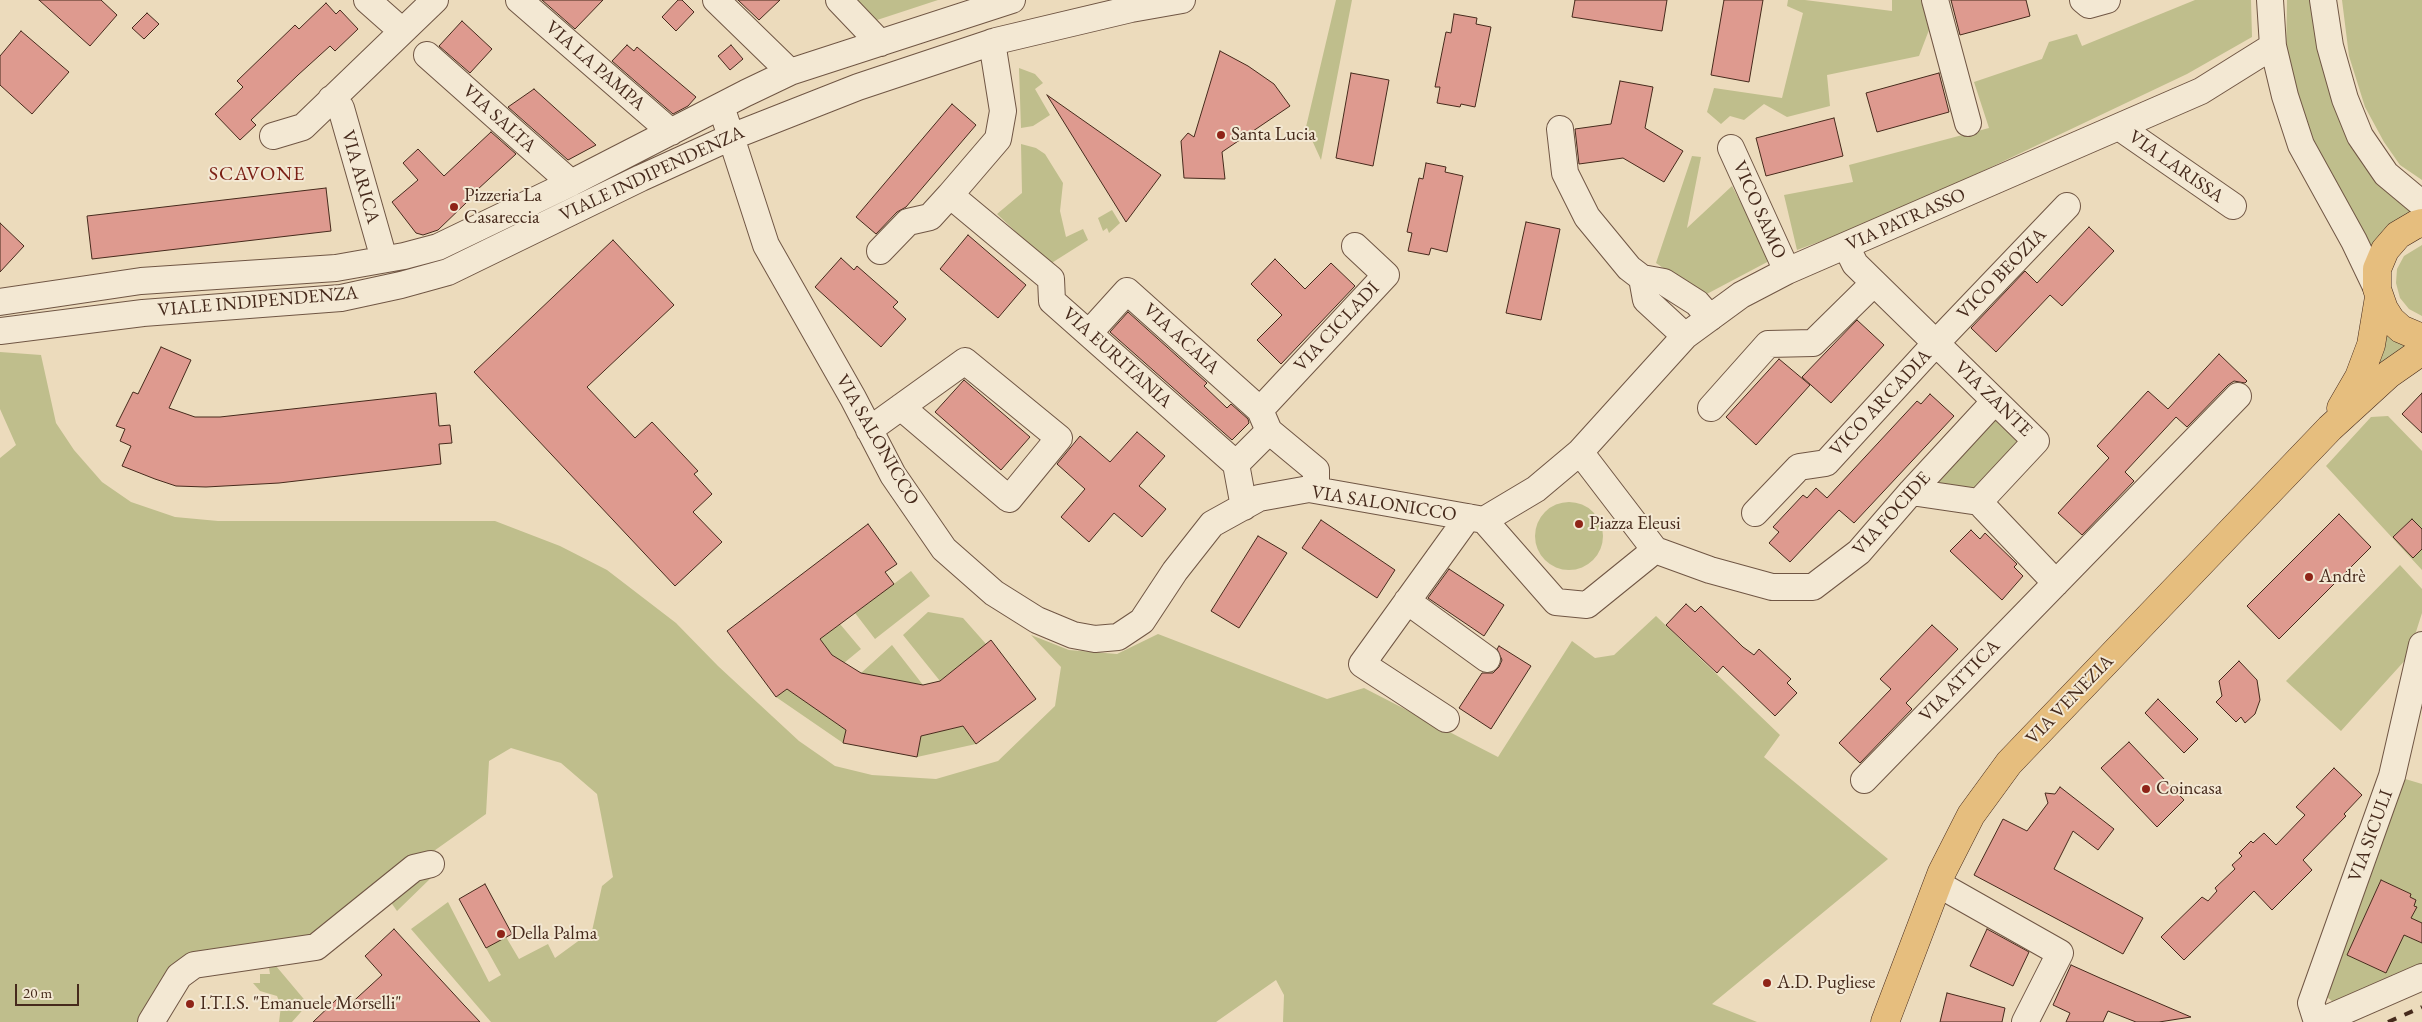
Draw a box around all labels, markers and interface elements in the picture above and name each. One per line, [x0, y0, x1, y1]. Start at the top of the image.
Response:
street label: VIA LA PAMPA [540, 16, 650, 116]
street label: VIA SALTA [457, 80, 541, 158]
street label: VIALE INDIPENDENZA [556, 121, 748, 227]
place label: Santa Lucia [1231, 124, 1316, 146]
street label: VIA LARISSA [2124, 126, 2228, 208]
street label: VIA ARICA [336, 128, 384, 226]
marker: Santa Lucia [1215, 129, 1227, 141]
street label: VICO SAMO [1727, 158, 1791, 262]
district label: SCAVONE [208, 163, 306, 187]
street label: VIA PATRASSO [1843, 183, 1969, 257]
place label: Pizzeria La Casareccia [464, 185, 542, 229]
marker: Pizzeria La Casareccia [448, 201, 460, 213]
street label: VICO BEOZIA [1953, 223, 2051, 325]
street label: VIA CICLADI [1290, 277, 1384, 377]
street label: VIALE INDIPENDENZA [157, 282, 359, 322]
street label: VIA ACAIA [1138, 299, 1224, 379]
street label: VIA EURITANIA [1057, 303, 1177, 413]
street label: VICO ARCADIA [1826, 345, 1936, 461]
street label: VIA ZANTE [1949, 356, 2037, 442]
street label: VIA SALONICCO [830, 371, 924, 509]
street label: VIA FOCIDE [1848, 467, 1936, 561]
street label: VIA SALONICCO [1310, 481, 1458, 527]
place label: Piazza Eleusi [1589, 513, 1681, 535]
marker: Piazza Eleusi [1573, 518, 1585, 530]
place label: Andrè [2319, 566, 2366, 588]
marker: Andrè [2303, 571, 2315, 583]
street label: VIA ATTICA [1915, 635, 2005, 727]
street label: VIA VENEZIA [2021, 650, 2119, 750]
place label: Coincasa [2156, 778, 2222, 800]
marker: Coincasa [2140, 783, 2152, 795]
street label: VIA SICULI [2344, 787, 2398, 885]
place label: Della Palma [511, 923, 597, 945]
marker: Della Palma [495, 928, 507, 940]
place label: A.D. Pugliese [1777, 972, 1875, 994]
scale bar [18, 974, 81, 1006]
marker: A.D. Pugliese [1761, 977, 1773, 989]
text: 20 m [23, 983, 52, 1002]
place label: I.T.I.S. "Emanuele Morselli" [200, 993, 402, 1015]
marker: I.T.I.S. "Emanuele Morselli" [184, 998, 196, 1010]

